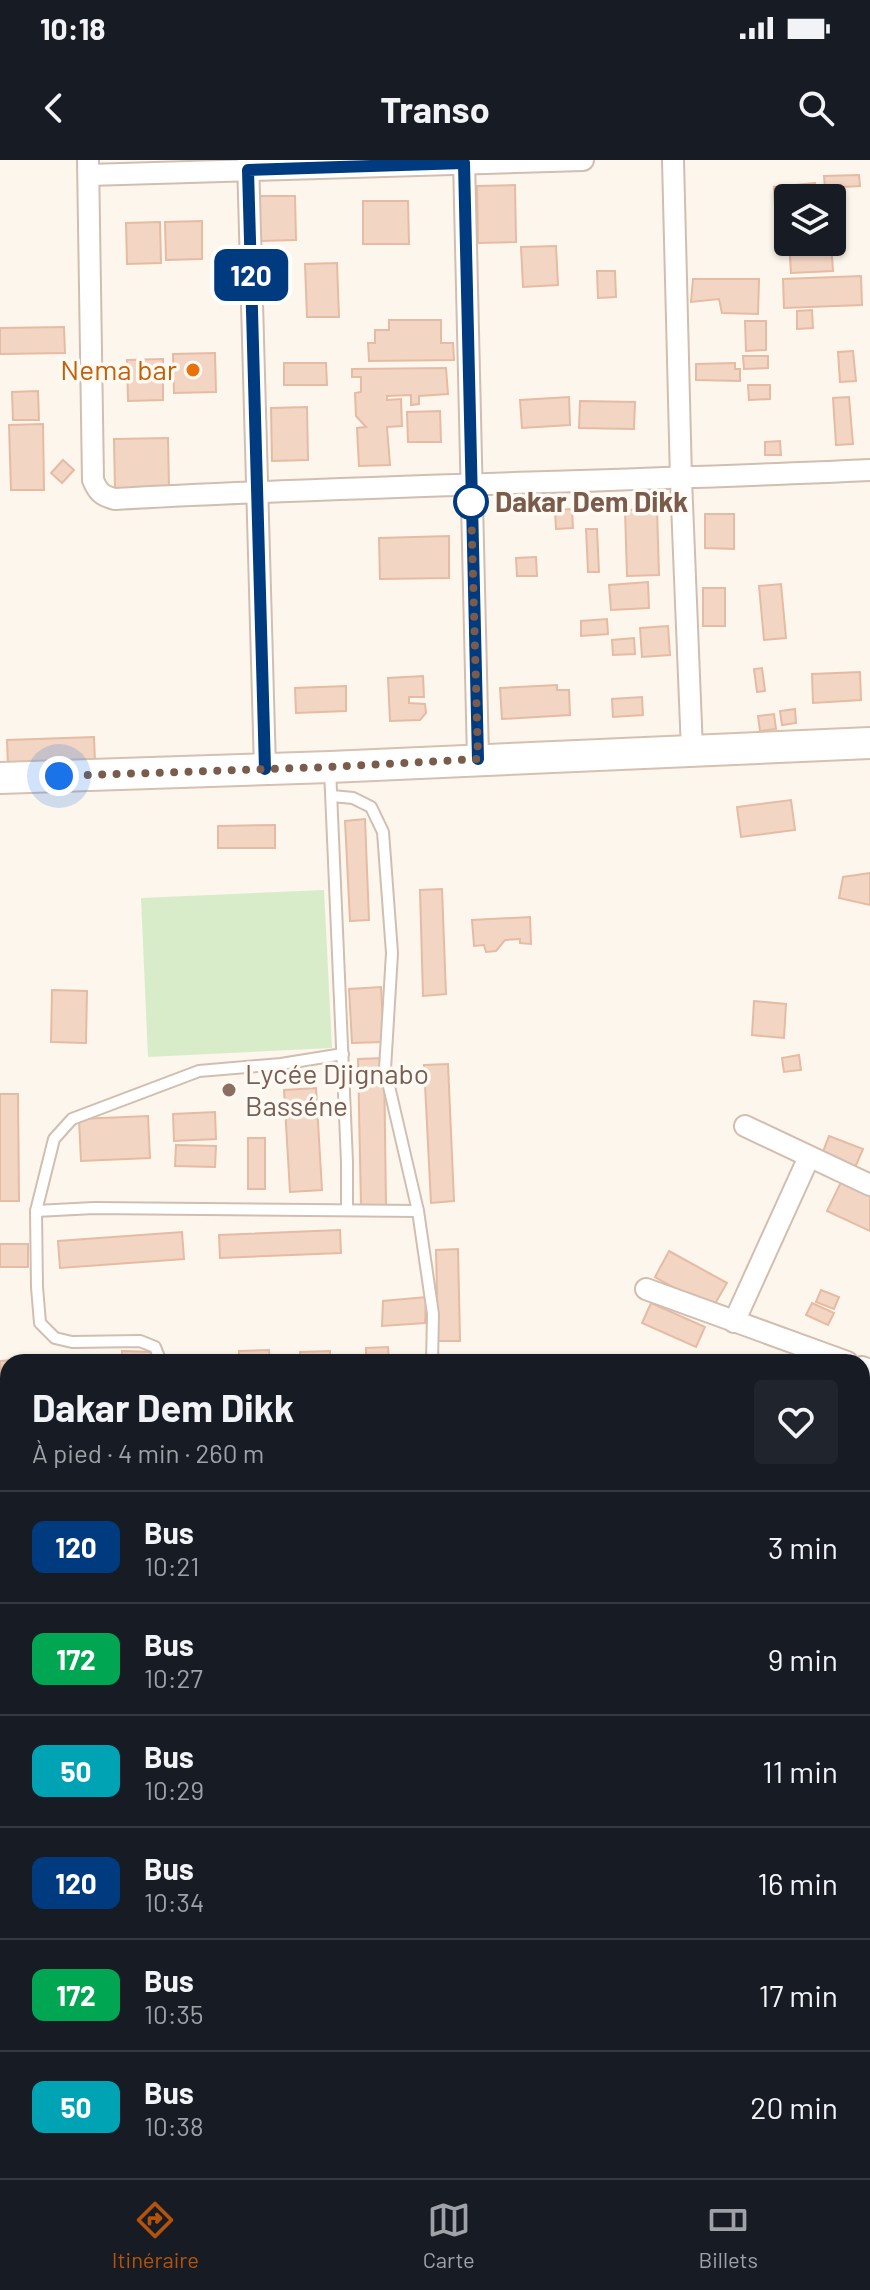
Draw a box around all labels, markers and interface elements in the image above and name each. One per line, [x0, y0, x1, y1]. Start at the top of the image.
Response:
text: 10:18 [40, 10, 106, 46]
icon: back [32, 86, 76, 130]
icon: search [794, 86, 838, 130]
text: Transo [380, 87, 490, 130]
map controls [774, 184, 846, 256]
button: layers [774, 184, 846, 256]
line badge: 120 [205, 249, 297, 301]
text: 120 [230, 258, 272, 292]
place label: Nema bar [60, 352, 177, 386]
marker: Nema bar [184, 361, 202, 379]
place label: Dakar Dem Dikk [495, 484, 688, 518]
marker: Dakar Dem Dikk [454, 485, 488, 519]
your location [39, 756, 79, 796]
place label: Lycée Djignabo Basséne [245, 1056, 429, 1122]
marker: Lycée Djignabo Basséne [220, 1081, 238, 1099]
button: heart [754, 1380, 838, 1464]
text: Dakar Dem Dikk [32, 1384, 294, 1430]
text: À pied · 4 min · 260 m [32, 1437, 264, 1468]
text: Bus [144, 1514, 194, 1550]
text: 3 min [768, 1529, 838, 1565]
text: 120 [55, 1530, 97, 1564]
text: 10:21 [144, 1550, 199, 1581]
text: Bus [144, 1626, 194, 1662]
text: 9 min [768, 1641, 838, 1677]
text: 172 [56, 1642, 96, 1676]
text: 10:27 [144, 1662, 203, 1693]
text: Bus [144, 1738, 194, 1774]
text: 11 min [762, 1753, 838, 1789]
text: 50 [60, 1754, 92, 1788]
text: 10:29 [144, 1774, 204, 1805]
text: Bus [144, 1850, 194, 1886]
text: 16 min [757, 1865, 838, 1901]
text: 120 [55, 1866, 97, 1900]
text: 10:34 [144, 1886, 204, 1917]
text: Bus [144, 1962, 194, 1998]
text: 17 min [759, 1977, 838, 2013]
text: 172 [56, 1978, 96, 2012]
text: 10:35 [144, 1998, 203, 2029]
text: Bus [144, 2074, 194, 2110]
text: 20 min [750, 2089, 838, 2125]
text: 50 [60, 2090, 92, 2124]
text: 10:38 [144, 2110, 204, 2141]
tab: Itinéraire [112, 2198, 199, 2272]
tab: Carte [423, 2198, 475, 2272]
tab: Billets [698, 2198, 758, 2272]

